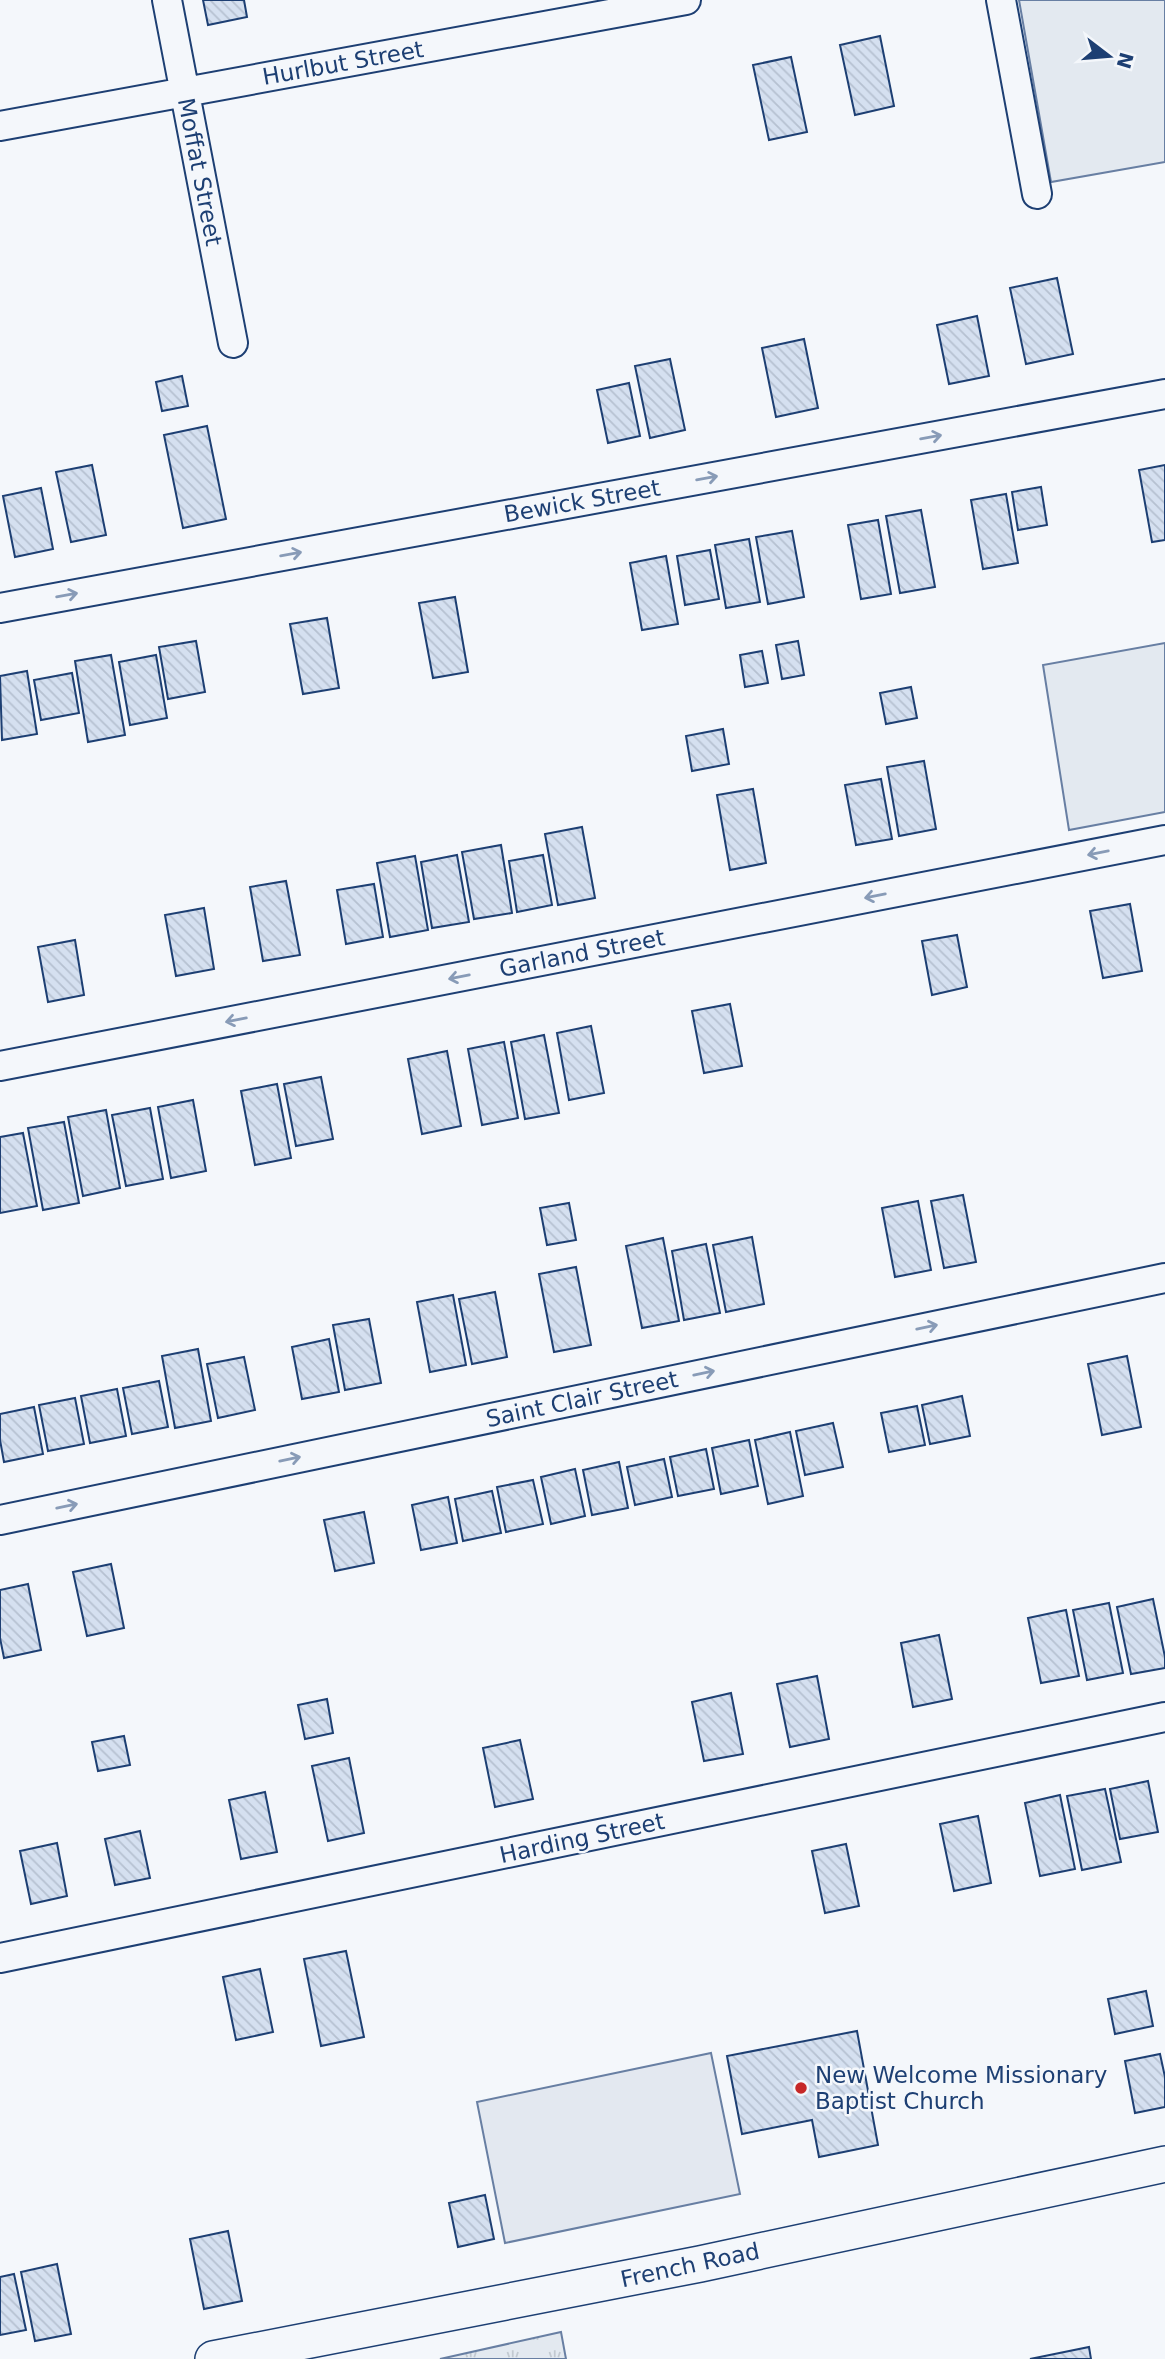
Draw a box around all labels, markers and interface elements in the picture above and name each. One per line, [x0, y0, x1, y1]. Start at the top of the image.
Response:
north arrow [1074, 21, 1144, 91]
street label: Hurlbut Street [260, 36, 426, 90]
text: N [1113, 50, 1138, 71]
street label: Moffat Street [173, 96, 227, 248]
one-way arrow [919, 430, 942, 443]
one-way arrow [696, 471, 718, 484]
street label: Bewick Street [502, 474, 662, 528]
one-way arrow [279, 547, 302, 560]
one-way arrow [55, 588, 78, 602]
one-way arrow [1087, 847, 1110, 860]
one-way arrow [864, 890, 887, 904]
street label: Garland Street [497, 924, 667, 982]
one-way arrow [448, 971, 471, 984]
one-way arrow [225, 1014, 248, 1028]
one-way arrow [915, 1320, 938, 1334]
street label: Saint Clair Street [484, 1366, 680, 1432]
one-way arrow [692, 1366, 715, 1380]
one-way arrow [278, 1452, 301, 1466]
one-way arrow [55, 1498, 78, 1512]
street label: Harding Street [497, 1808, 667, 1868]
place label: New Welcome Missionary Baptist Church [815, 2062, 1107, 2114]
marker: New Welcome Missionary Baptist Church [793, 2080, 809, 2096]
street label: French Road [618, 2238, 762, 2292]

